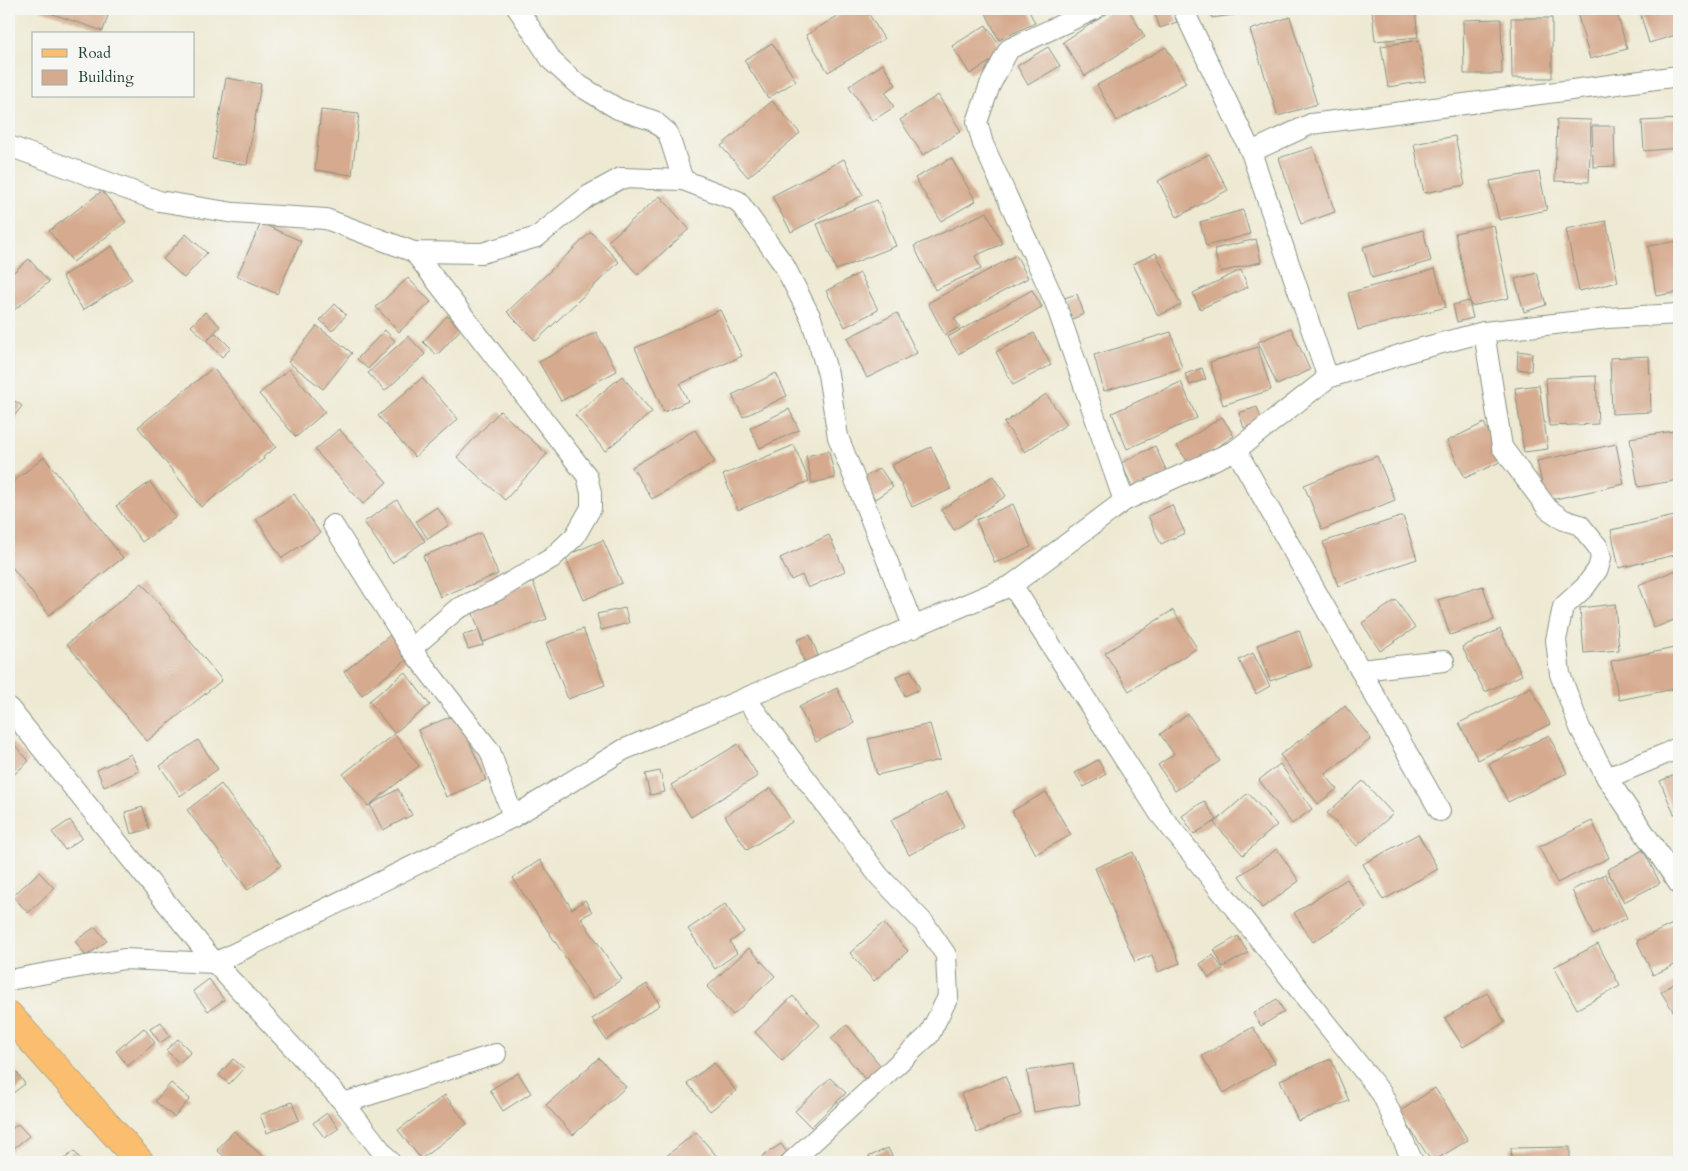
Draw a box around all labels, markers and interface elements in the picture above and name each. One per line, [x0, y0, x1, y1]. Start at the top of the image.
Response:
legend [32, 32, 195, 98]
text: Road [78, 43, 111, 63]
text: Building [78, 67, 134, 87]

